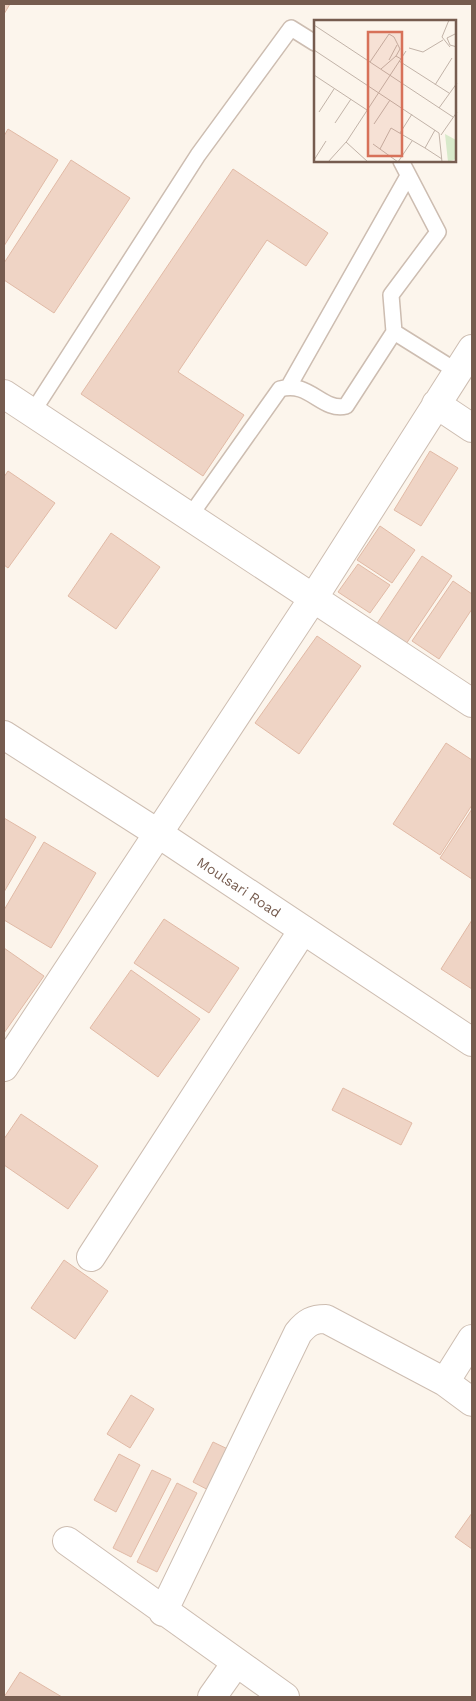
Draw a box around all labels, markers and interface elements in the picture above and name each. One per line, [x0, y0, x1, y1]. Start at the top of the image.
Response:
inset map [314, 20, 456, 162]
street label: Moulsari Road [194, 854, 284, 921]

